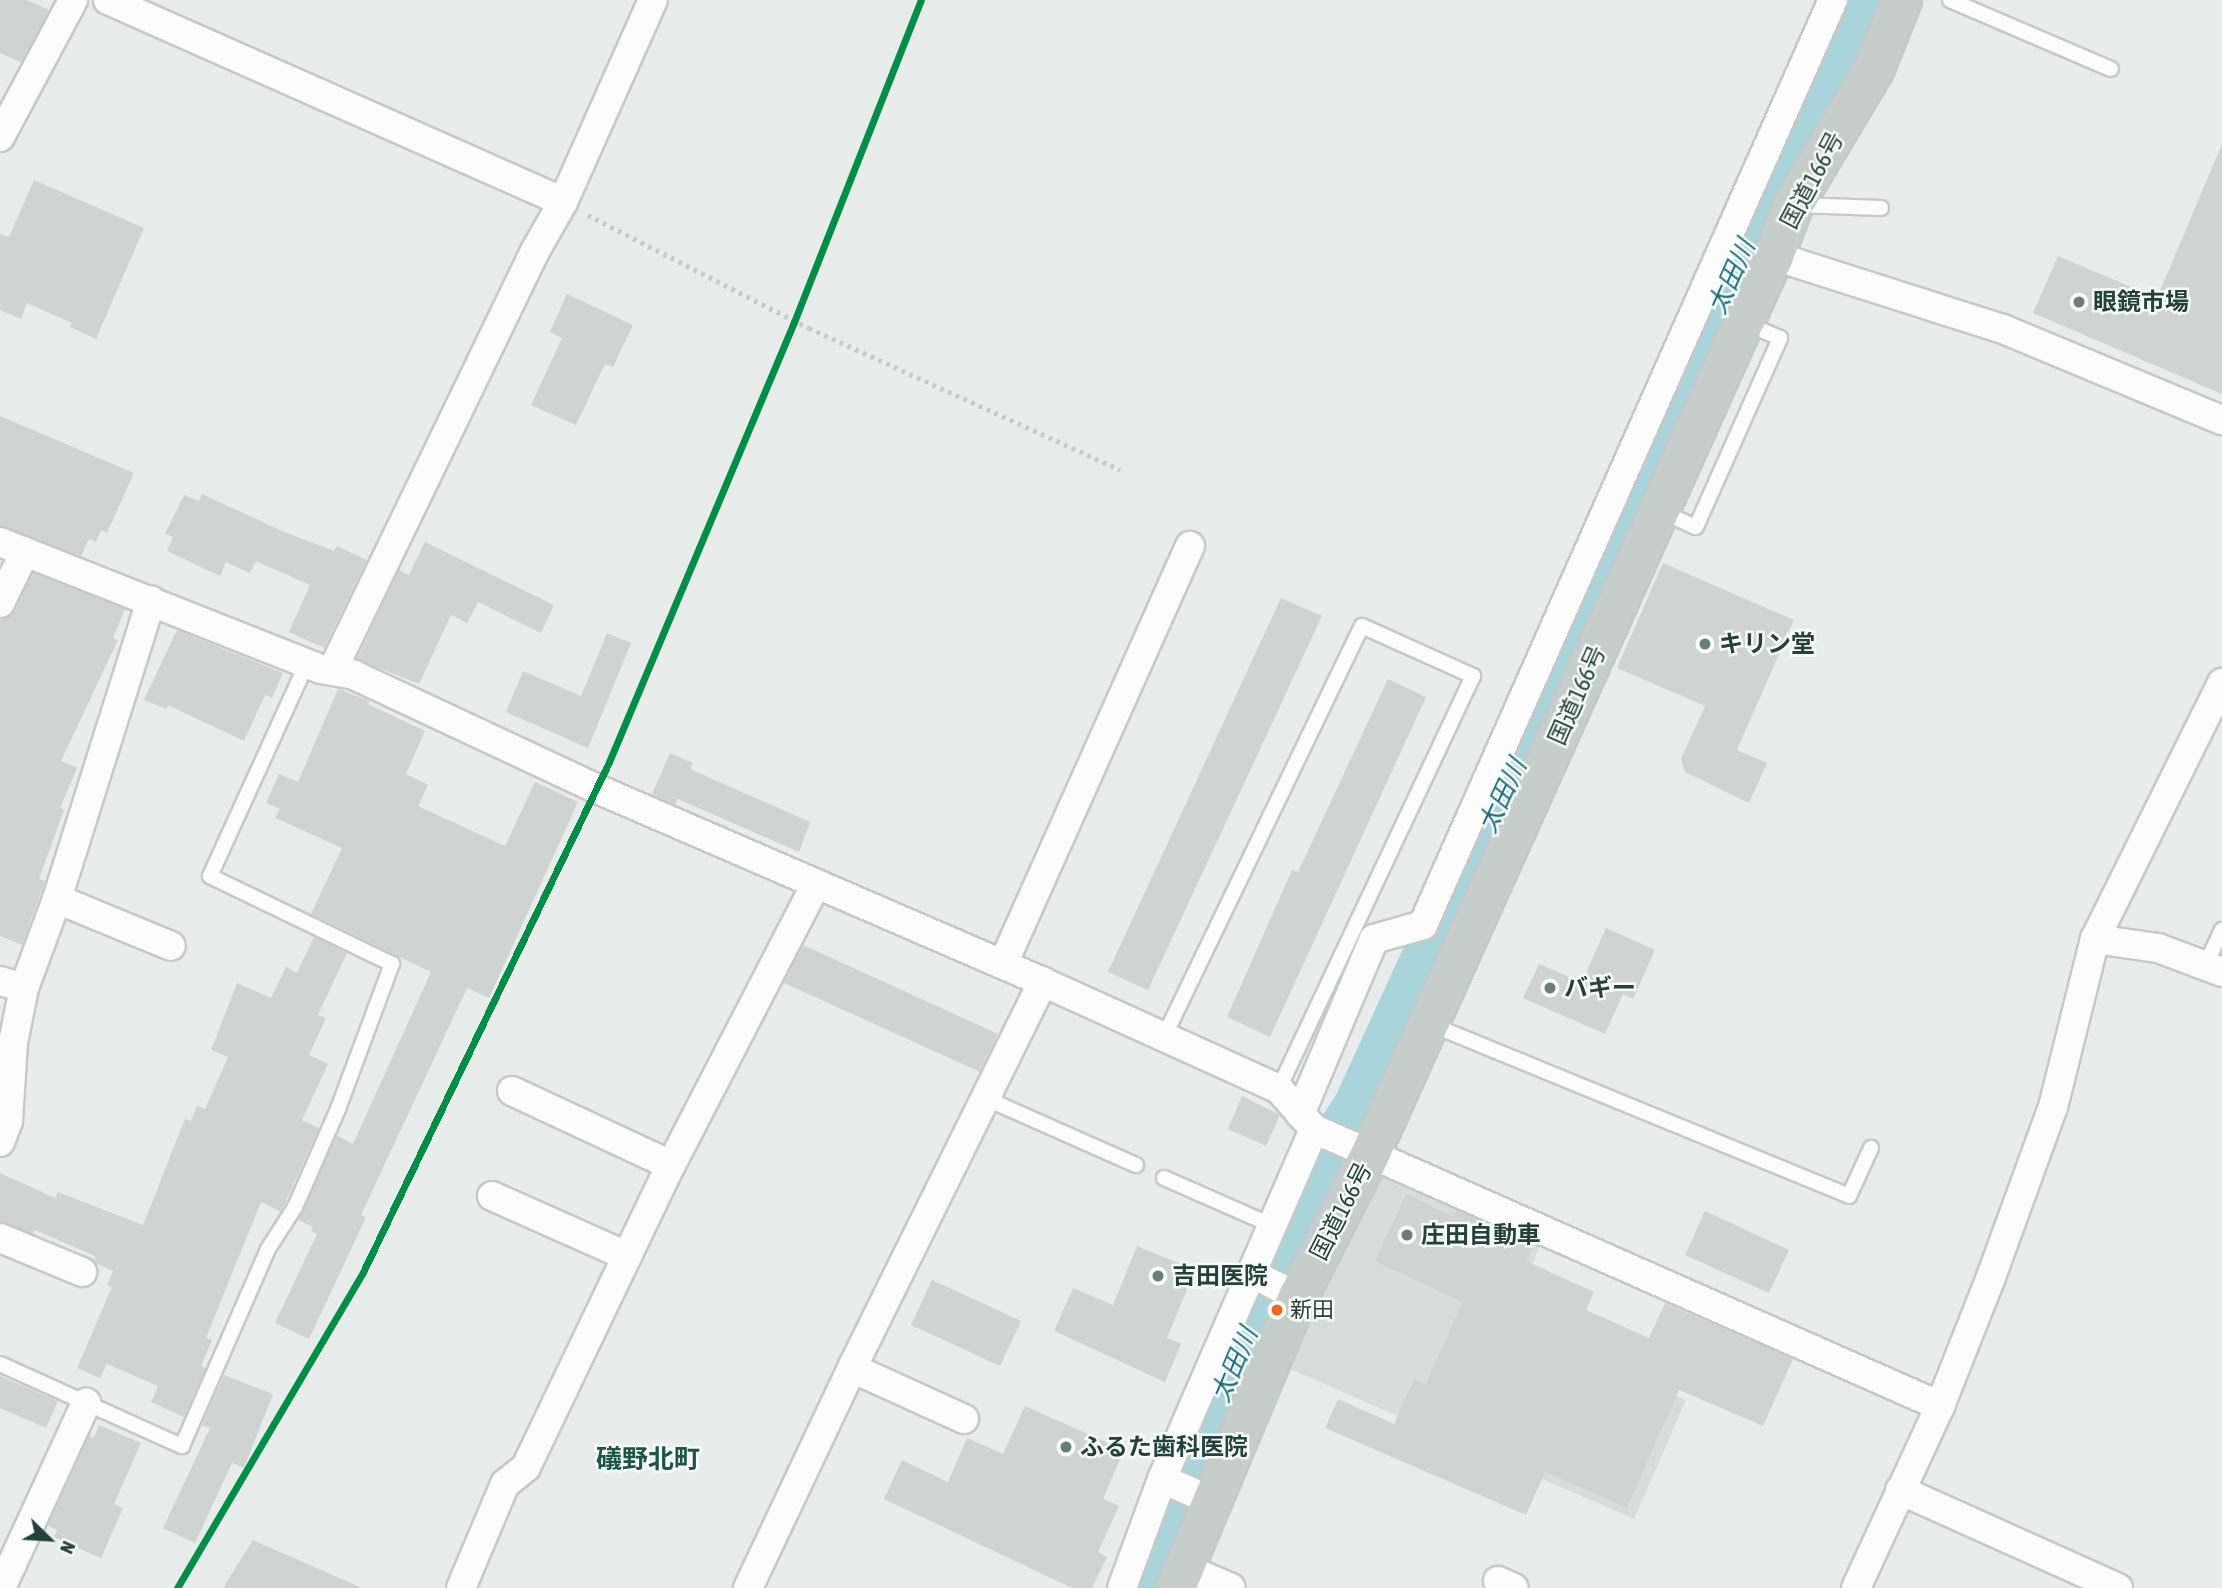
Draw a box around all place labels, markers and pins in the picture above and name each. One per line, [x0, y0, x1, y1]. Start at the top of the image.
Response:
place label: 眼鏡市場 [2093, 288, 2189, 316]
marker: 眼鏡市場 [2071, 294, 2087, 310]
place label: キリン堂 [1719, 630, 1815, 658]
marker: キリン堂 [1697, 636, 1713, 652]
place label: バギー [1564, 974, 1636, 1002]
marker: バギー [1542, 980, 1558, 996]
place label: 庄田自動車 [1421, 1221, 1541, 1249]
marker: 庄田自動車 [1399, 1227, 1415, 1243]
place label: 吉田医院 [1172, 1262, 1268, 1290]
marker: 吉田医院 [1150, 1268, 1166, 1284]
place label: 新田 [1290, 1297, 1334, 1323]
marker: 新田 [1270, 1303, 1284, 1317]
place label: ふるた歯科医院 [1080, 1433, 1248, 1461]
marker: ふるた歯科医院 [1058, 1439, 1074, 1455]

